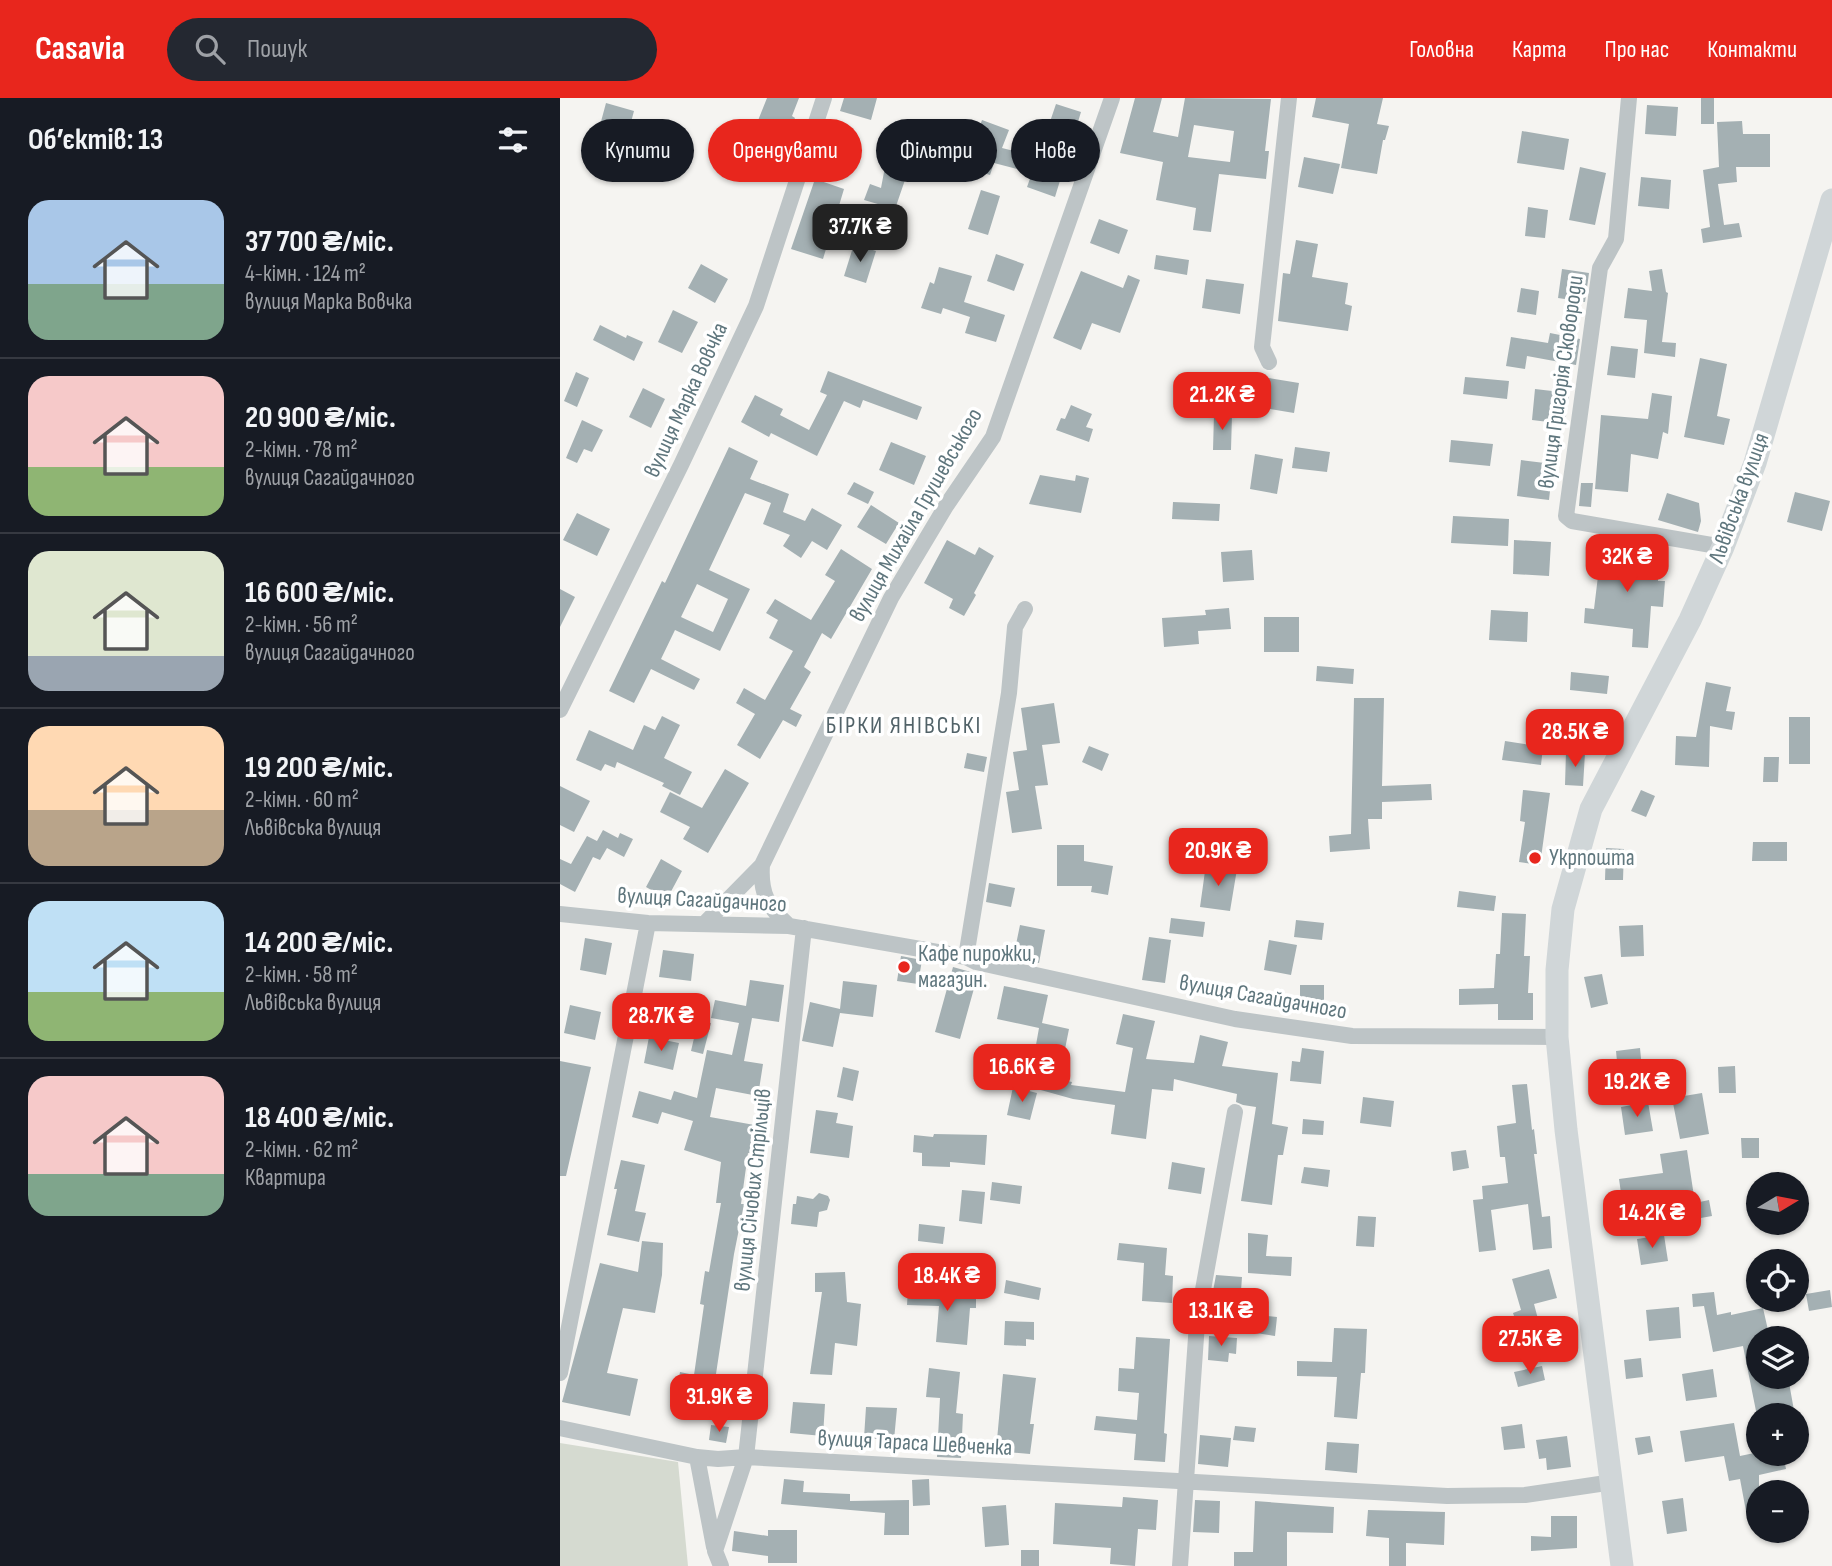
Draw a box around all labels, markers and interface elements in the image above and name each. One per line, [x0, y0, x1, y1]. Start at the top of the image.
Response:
search box [167, 18, 657, 81]
text: Casavia [35, 29, 125, 69]
icon: search [191, 30, 229, 68]
text: Пошук [247, 34, 307, 65]
text: Головна [1409, 35, 1474, 64]
text: Карта [1512, 35, 1566, 64]
text: Про нас [1604, 35, 1669, 64]
text: Контакти [1707, 35, 1797, 64]
chip: Купити [581, 119, 694, 182]
chip: Орендувати [708, 119, 862, 182]
chip: Фільтри [876, 119, 997, 182]
chip: Нове [1011, 119, 1100, 182]
icon: filters [494, 121, 532, 159]
text: Об’єктів: 13 [28, 122, 163, 158]
pin: 37.7K ₴ [795, 204, 925, 264]
text: 37.7K ₴ [828, 213, 892, 241]
text: 37 700 ₴/міс. [245, 224, 394, 260]
icon: home [84, 228, 168, 312]
text: 4-кімн. · 124 m² [245, 260, 366, 288]
street label: вулиця Григорія Сковороди [1532, 274, 1590, 490]
text: вулиця Марка Вовчка [245, 288, 412, 316]
street label: вулиця Марка Вовчка [638, 318, 734, 482]
pin: 21.2K ₴ [1157, 372, 1287, 432]
text: 21.2K ₴ [1189, 381, 1255, 409]
text: 20 900 ₴/міс. [245, 400, 396, 436]
street label: вулиця Михайла Грушевського [843, 403, 989, 627]
icon: home [84, 404, 168, 488]
street label: Львівська вулиця [1702, 429, 1775, 568]
text: 2-кімн. · 78 m² [245, 436, 358, 464]
text: вулиця Сагайдачного [245, 464, 415, 492]
pin: 32K ₴ [1578, 534, 1676, 594]
text: 32K ₴ [1602, 543, 1652, 571]
text: 16 600 ₴/міс. [245, 575, 394, 611]
icon: home [84, 579, 168, 663]
text: 2-кімн. · 56 m² [245, 611, 358, 639]
text: вулиця Сагайдачного [245, 639, 415, 667]
pin: 28.5K ₴ [1510, 710, 1640, 769]
district label: БІРКИ ЯНІВСЬКІ [826, 711, 982, 740]
text: 28.5K ₴ [1542, 718, 1608, 746]
text: 19 200 ₴/міс. [245, 750, 393, 786]
icon: home [84, 754, 168, 838]
text: 2-кімн. · 60 m² [245, 786, 359, 814]
text: Львівська вулиця [245, 814, 381, 842]
pin: 20.9K ₴ [1153, 828, 1283, 888]
text: 20.9K ₴ [1185, 837, 1251, 865]
place label: Укрпошта [1549, 844, 1635, 872]
marker: Укрпошта [1527, 850, 1543, 866]
street label: вулиця Сагайдачного [617, 882, 787, 918]
text: 14 200 ₴/міс. [245, 925, 393, 961]
icon: home [84, 929, 168, 1013]
place label: Кафе пирожки, магазин. [918, 940, 1036, 994]
marker: Кафе пирожки, магазин. [896, 959, 912, 975]
text: 2-кімн. · 58 m² [245, 961, 358, 989]
street label: вулиця Сагайдачного [1177, 968, 1349, 1026]
text: Львівська вулиця [245, 989, 381, 1017]
pin: 28.7K ₴ [596, 993, 726, 1053]
text: 28.7K ₴ [628, 1002, 694, 1030]
pin: 16.6K ₴ [957, 1044, 1087, 1104]
text: 16.6K ₴ [989, 1053, 1055, 1081]
pin: 19.2K ₴ [1572, 1060, 1702, 1119]
text: 19.2K ₴ [1604, 1068, 1670, 1096]
street label: вулиця Січових Стрільців [728, 1087, 778, 1293]
text: 18 400 ₴/міс. [245, 1100, 394, 1136]
icon: home [84, 1104, 168, 1188]
text: 2-кімн. · 62 m² [245, 1136, 358, 1164]
text: Квартира [245, 1164, 326, 1192]
north arrow [1746, 1172, 1810, 1236]
map controls [1746, 1172, 1809, 1543]
pin: 14.2K ₴ [1587, 1190, 1717, 1250]
text: 14.2K ₴ [1619, 1199, 1685, 1227]
button: locate [1746, 1249, 1809, 1312]
pin: 18.4K ₴ [882, 1254, 1012, 1313]
text: 18.4K ₴ [914, 1262, 980, 1290]
pin: 13.1K ₴ [1156, 1288, 1286, 1348]
text: 13.1K ₴ [1189, 1297, 1253, 1325]
pin: 27.5K ₴ [1465, 1316, 1595, 1376]
text: 27.5K ₴ [1498, 1325, 1562, 1353]
button: layers [1746, 1326, 1809, 1389]
pin: 31.9K ₴ [654, 1374, 784, 1434]
text: 31.9K ₴ [686, 1383, 752, 1411]
button: + [1746, 1403, 1809, 1466]
street label: вулиця Тараса Шевченка [817, 1424, 1013, 1462]
button: − [1746, 1480, 1809, 1543]

